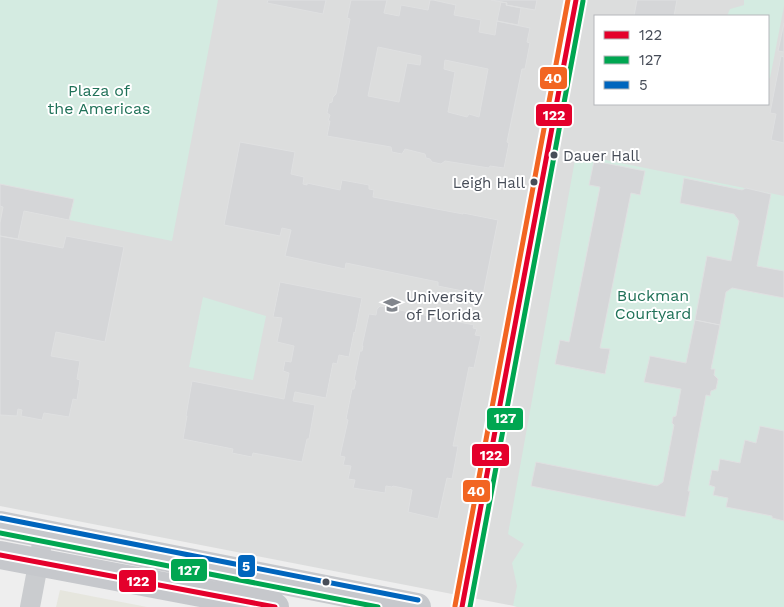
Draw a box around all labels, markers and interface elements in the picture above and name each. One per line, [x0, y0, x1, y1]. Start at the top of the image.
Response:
legend [594, 15, 769, 105]
text: 122 [639, 26, 662, 44]
text: 127 [639, 51, 662, 69]
line badge: 40 [539, 66, 568, 90]
text: 40 [544, 70, 562, 86]
text: 5 [639, 76, 648, 94]
park label: Plaza of the Americas [48, 81, 150, 118]
line badge: 122 [535, 103, 573, 127]
text: 122 [543, 107, 565, 123]
place label: Dauer Hall [563, 147, 640, 165]
marker: Dauer Hall [549, 150, 559, 160]
place label: Leigh Hall [453, 174, 525, 192]
marker: Leigh Hall [529, 177, 539, 187]
park label: Buckman Courtyard [615, 286, 691, 323]
place label: University of Florida [406, 287, 484, 324]
school or university icon: University of Florida [382, 295, 402, 315]
line badge: 127 [486, 407, 524, 431]
text: 127 [494, 410, 517, 426]
line badge: 122 [471, 443, 510, 467]
text: 122 [480, 447, 502, 463]
line badge: 40 [462, 479, 491, 503]
text: 40 [467, 483, 485, 499]
line badge: 5 [237, 554, 256, 578]
line badge: 127 [170, 558, 208, 582]
text: 5 [242, 558, 250, 574]
text: 127 [178, 562, 201, 578]
line badge: 122 [118, 569, 157, 593]
text: 122 [127, 573, 149, 589]
unlabelled marker [321, 577, 331, 587]

